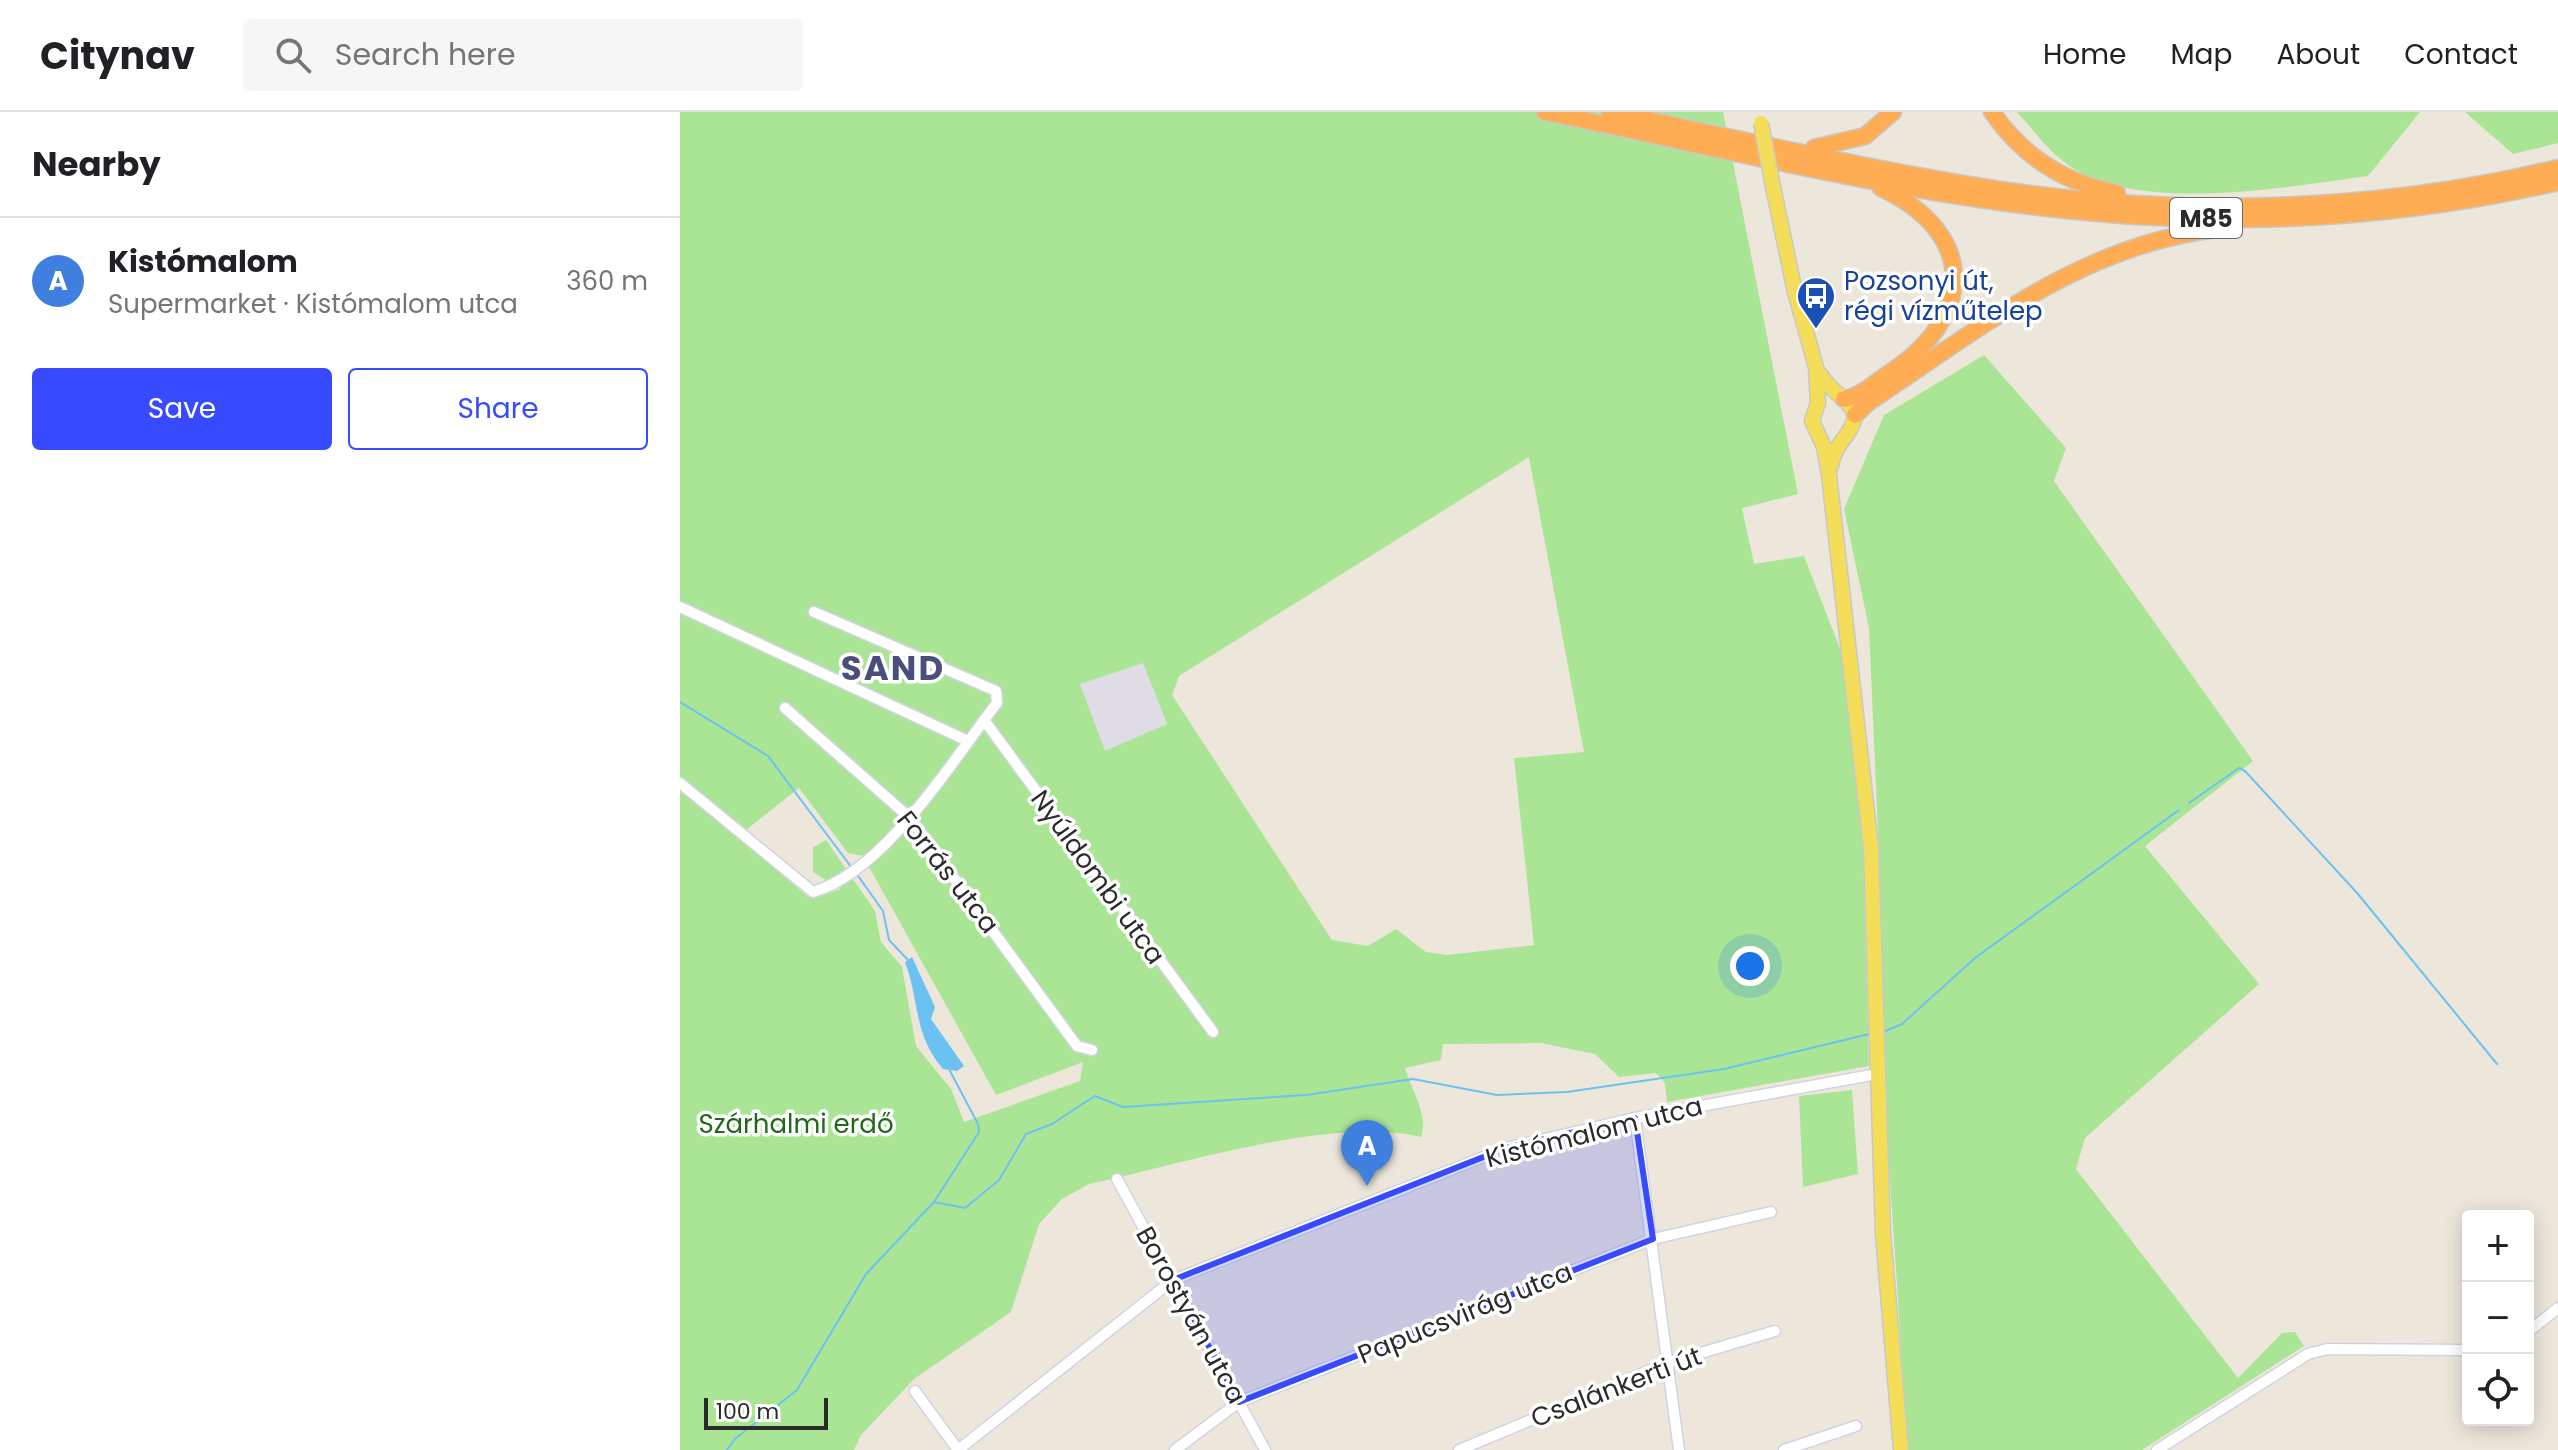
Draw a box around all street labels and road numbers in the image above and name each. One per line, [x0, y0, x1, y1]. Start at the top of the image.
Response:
road number: M85 [2170, 198, 2242, 238]
street label: Nyúldombi utca [1023, 783, 1173, 971]
street label: Forrás utca [889, 803, 1007, 941]
street label: Kistómalom utca [1482, 1088, 1706, 1176]
street label: Borostyán utca [1127, 1220, 1255, 1410]
street label: Papucsvirág utca [1352, 1254, 1578, 1372]
street label: Csalánkerti út [1526, 1338, 1706, 1436]

